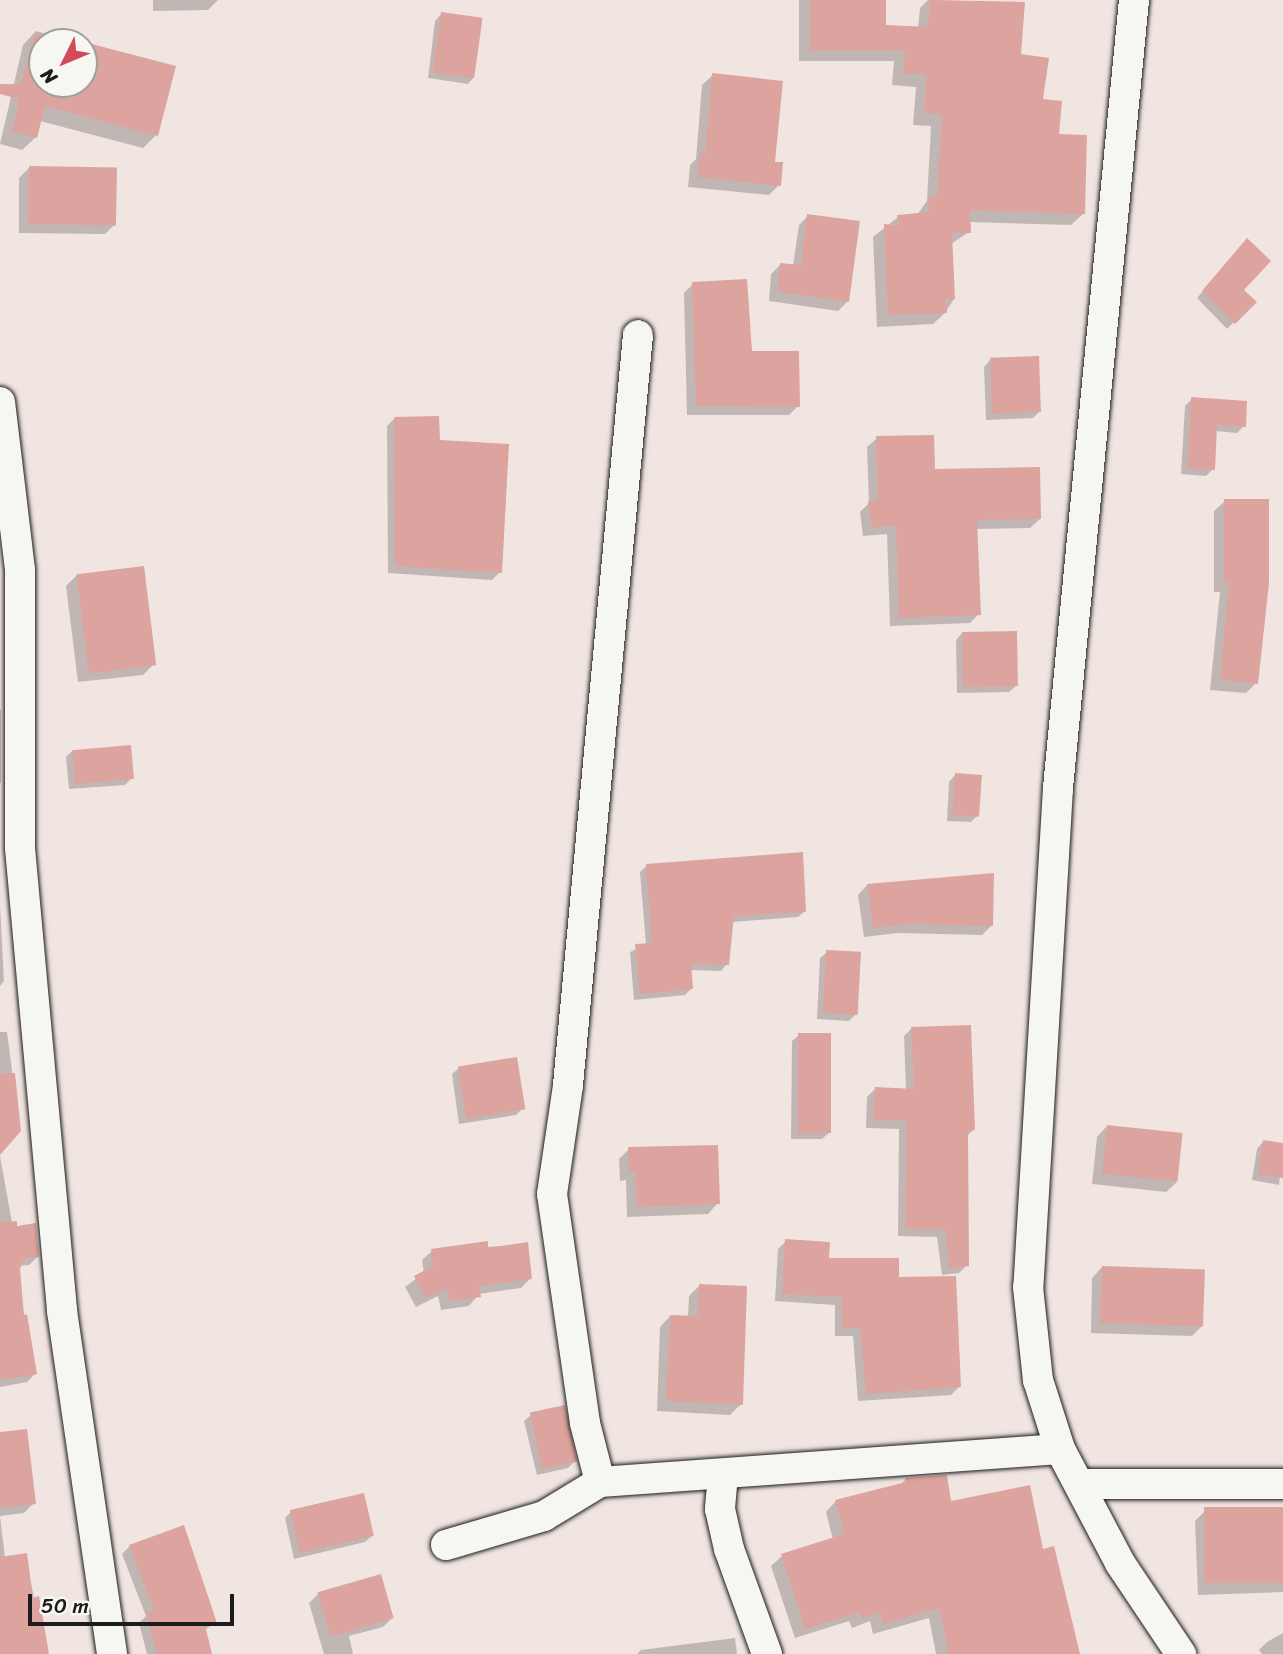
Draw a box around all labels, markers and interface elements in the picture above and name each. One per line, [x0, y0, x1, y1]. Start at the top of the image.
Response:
north arrow [28, 28, 98, 98]
text: N [32, 60, 65, 92]
scale bar [32, 1580, 238, 1624]
text: 50 m [41, 1587, 89, 1625]

